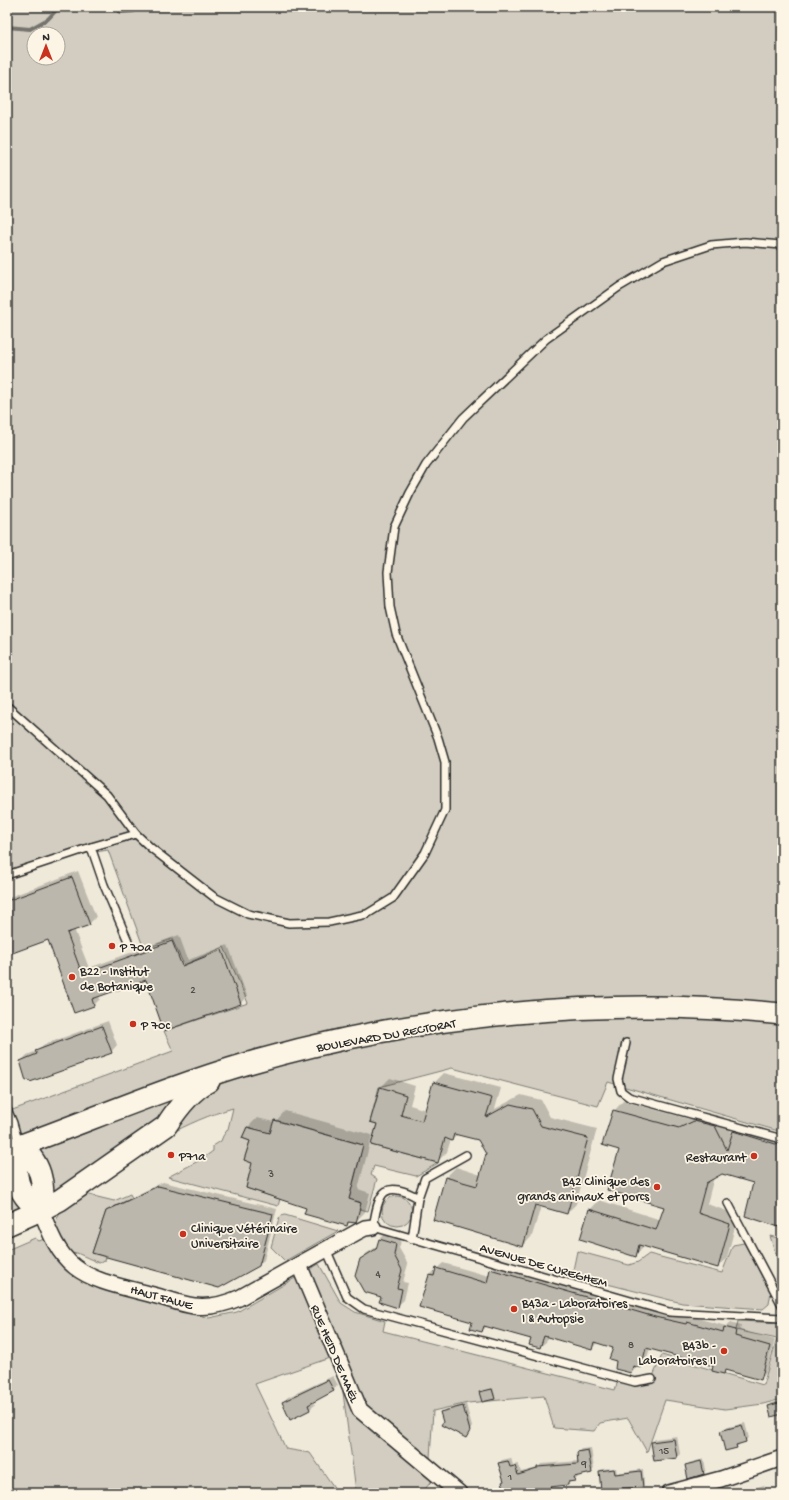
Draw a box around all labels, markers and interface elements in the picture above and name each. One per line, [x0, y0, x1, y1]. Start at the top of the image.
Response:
north arrow [26, 26, 66, 66]
text: N [42, 32, 50, 44]
marker: P 70a [107, 941, 117, 951]
place label: P 70a [119, 941, 152, 956]
place label: B22 - Institut de Botanique [79, 965, 153, 995]
marker: B22 - Institut de Botanique [67, 972, 77, 982]
house number: 2 [190, 985, 196, 997]
street label: BOULEVARD DU RECTORAT [315, 1017, 458, 1056]
marker: P 70c [128, 1019, 138, 1029]
place label: P 70c [140, 1019, 170, 1034]
marker: P71a [166, 1150, 176, 1160]
place label: P71a [178, 1150, 206, 1165]
place label: Restaurant [686, 1151, 748, 1166]
marker: Restaurant [749, 1151, 759, 1161]
house number: 3 [267, 1169, 274, 1181]
place label: B42 Clinique des grands animaux et porcs [517, 1175, 650, 1205]
marker: B42 Clinique des grands animaux et porcs [652, 1182, 662, 1192]
place label: Clinique Vétérinaire Universitaire [191, 1222, 298, 1252]
marker: Clinique Vétérinaire Universitaire [178, 1229, 188, 1239]
street label: AVENUE DE CUREGHEM [478, 1241, 610, 1292]
house number: 4 [375, 1269, 381, 1281]
street label: HAUT FAWE [128, 1283, 195, 1314]
place label: B43a - Laboratoires I & Autopsie [521, 1297, 629, 1327]
street label: RUE HEID DE MAËL [306, 1303, 362, 1406]
marker: B43a - Laboratoires I & Autopsie [509, 1304, 519, 1314]
place label: B43b - Laboratoires II [638, 1339, 716, 1369]
house number: 8 [628, 1340, 634, 1352]
marker: B43b - Laboratoires II [719, 1346, 729, 1356]
house number: 15 [658, 1446, 669, 1458]
house number: 9 [580, 1459, 587, 1471]
house number: 1 [507, 1472, 512, 1484]

